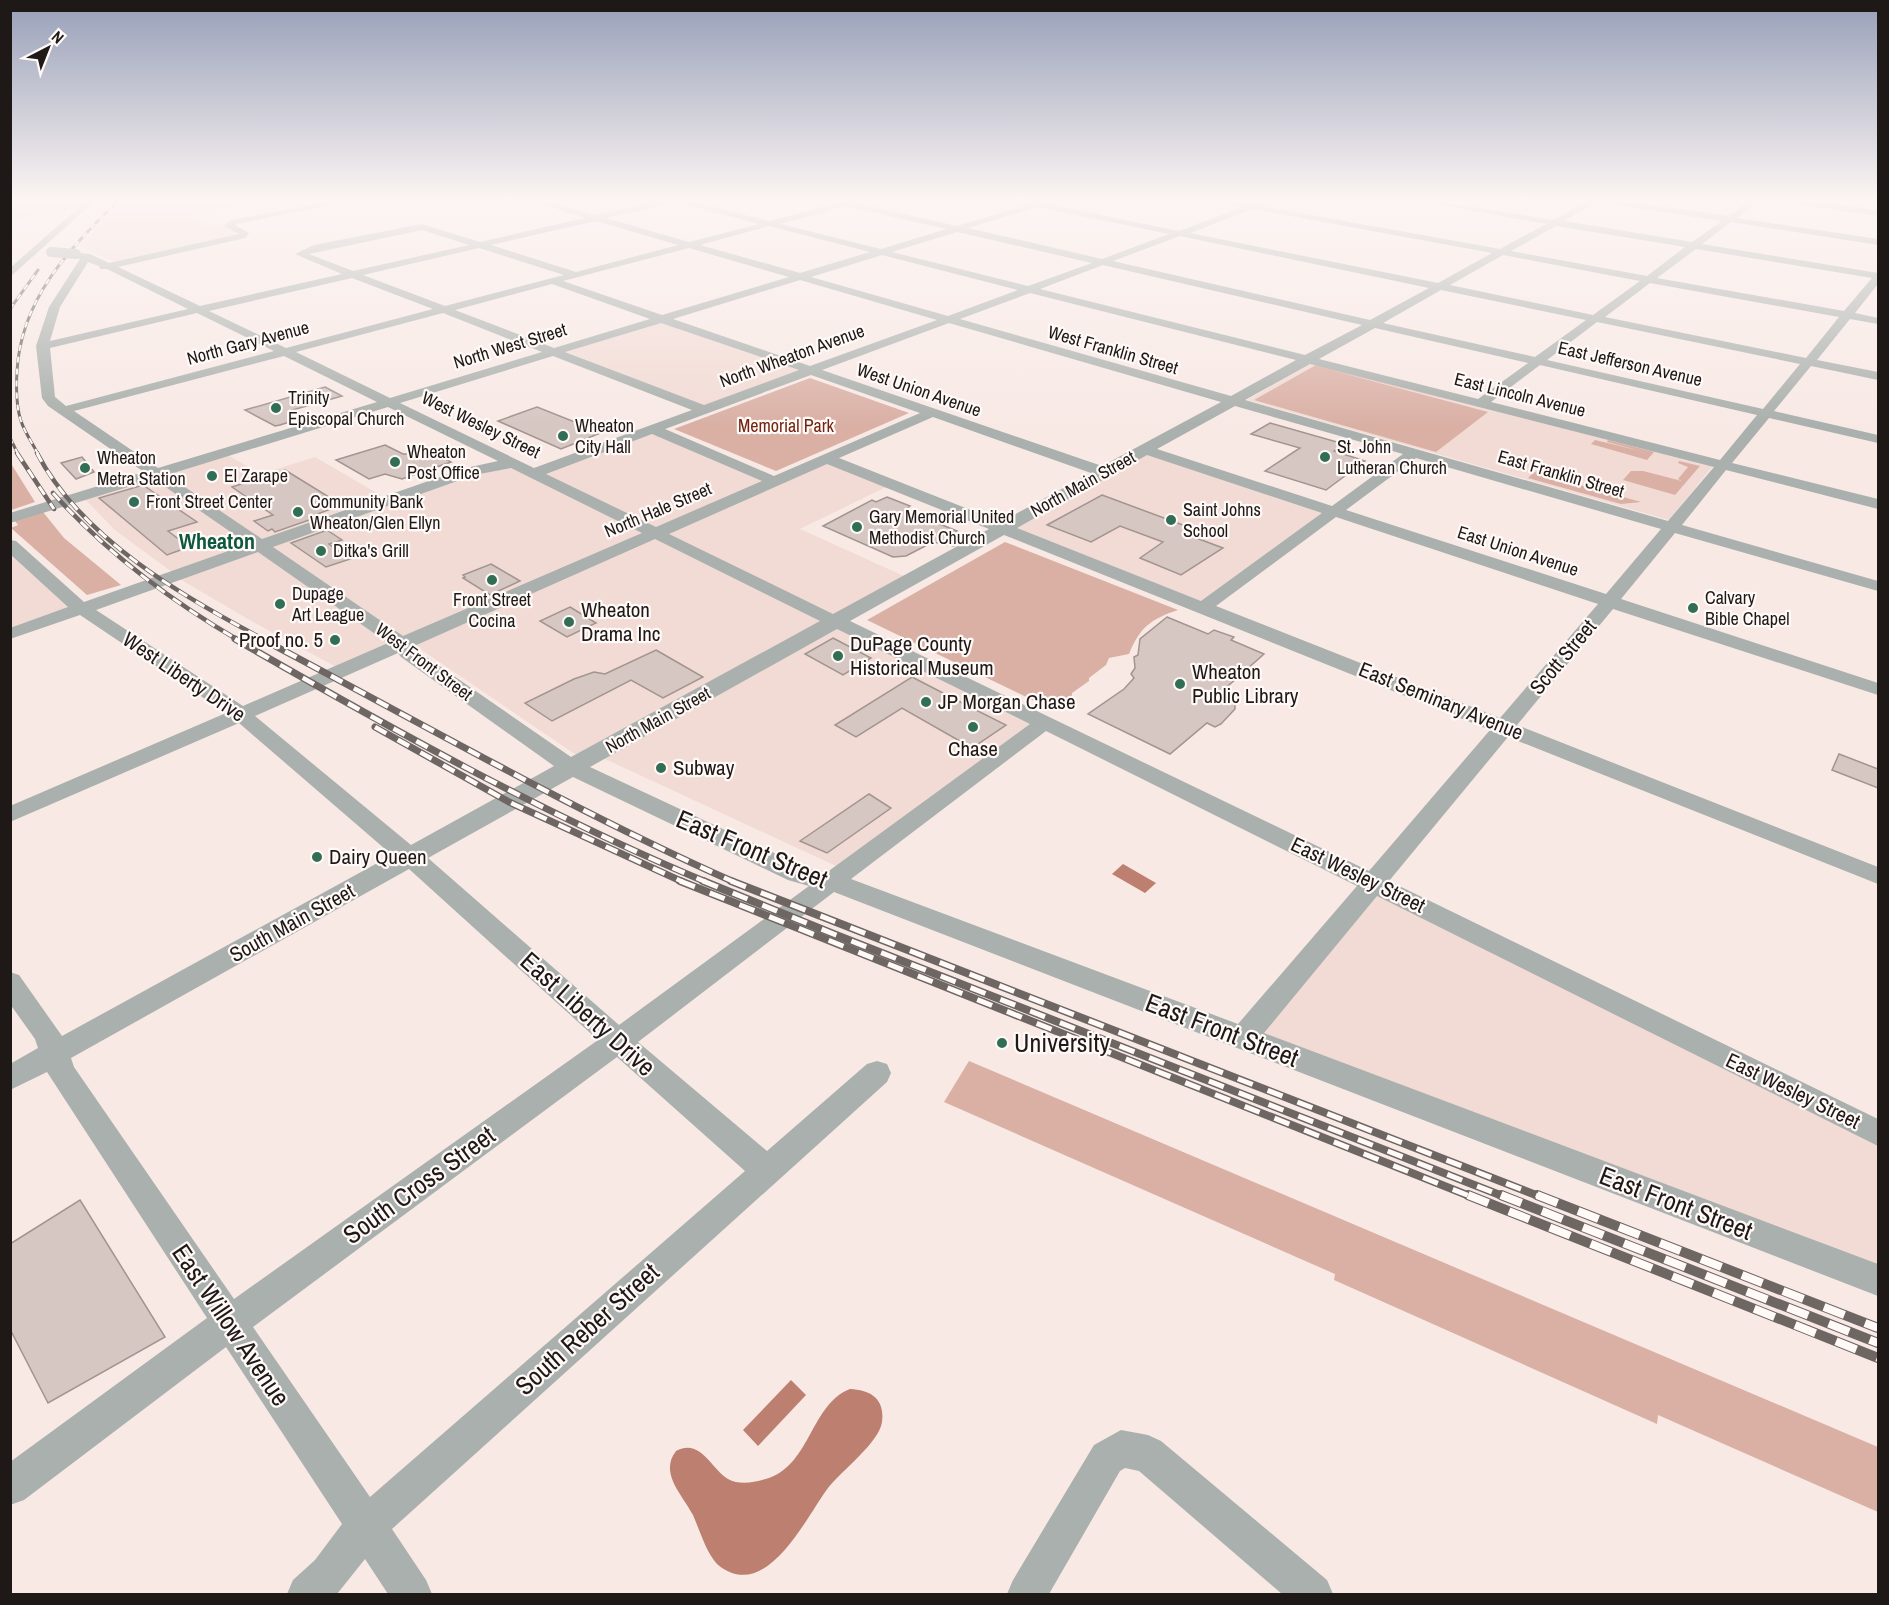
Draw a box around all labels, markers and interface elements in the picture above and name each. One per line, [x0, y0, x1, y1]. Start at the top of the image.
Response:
north arrow [18, 18, 78, 78]
text: N [47, 26, 69, 48]
street label: North Gary Avenue [184, 314, 312, 371]
street label: North West Street [450, 316, 569, 375]
street label: North Wheaton Avenue [716, 318, 868, 393]
street label: West Franklin Street [1045, 319, 1181, 380]
street label: East Jefferson Avenue [1556, 335, 1705, 392]
street label: West Union Avenue [854, 357, 985, 423]
street label: East Lincoln Avenue [1452, 366, 1588, 423]
place label: Trinity Episcopal Church [288, 385, 405, 431]
street label: West Wesley Street [418, 385, 545, 464]
marker: Trinity Episcopal Church [269, 401, 283, 415]
place label: Wheaton City Hall [575, 413, 634, 459]
park label: Memorial Park [738, 413, 835, 438]
marker: Wheaton City Hall [556, 429, 570, 443]
place label: St. John Lutheran Church [1337, 434, 1447, 480]
place label: Wheaton Post Office [407, 439, 480, 485]
street label: North Main Street [1026, 444, 1140, 523]
street label: East Franklin Street [1495, 444, 1627, 504]
place label: Wheaton Metra Station [97, 445, 186, 491]
marker: St. John Lutheran Church [1318, 450, 1332, 464]
marker: Wheaton Post Office [388, 455, 402, 469]
marker: Wheaton Metra Station [78, 461, 92, 475]
place label: El Zarape [224, 463, 288, 488]
marker: El Zarape [205, 469, 219, 483]
street label: North Hale Street [600, 476, 715, 543]
place label: Front Street Center [146, 489, 272, 514]
place label: Community Bank Wheaton/Glen Ellyn [310, 489, 440, 535]
marker: Front Street Center [127, 495, 141, 509]
place label: Saint Johns School [1183, 497, 1261, 543]
place label: Gary Memorial United Methodist Church [869, 504, 1014, 550]
marker: Community Bank Wheaton/Glen Ellyn [291, 505, 305, 519]
marker: Saint Johns School [1164, 513, 1178, 527]
street label: East Union Avenue [1454, 519, 1582, 582]
marker: Gary Memorial United Methodist Church [850, 520, 864, 534]
district label: Wheaton [179, 526, 255, 556]
place label: Ditka's Grill [333, 538, 409, 563]
marker: Ditka's Grill [314, 544, 328, 558]
marker: Front Street Cocina [485, 573, 499, 587]
place label: Dupage Art League [291, 581, 364, 627]
place label: Calvary Bible Chapel [1705, 585, 1790, 631]
place label: Front Street Cocina [453, 587, 531, 633]
place label: Wheaton Drama Inc [581, 595, 660, 648]
marker: Dupage Art League [273, 597, 287, 611]
marker: Calvary Bible Chapel [1686, 601, 1700, 615]
street label: Scott Street [1523, 613, 1603, 700]
marker: Wheaton Drama Inc [562, 615, 576, 629]
street label: West Front Street [371, 617, 478, 706]
street label: West Liberty Drive [117, 625, 251, 728]
place label: Proof no. 5 [239, 625, 323, 654]
place label: DuPage County Historical Museum [850, 629, 994, 682]
marker: Proof no. 5 [328, 633, 342, 647]
marker: DuPage County Historical Museum [831, 649, 845, 663]
street label: East Seminary Avenue [1355, 654, 1528, 747]
place label: Wheaton Public Library [1192, 657, 1299, 710]
marker: Wheaton Public Library [1173, 677, 1187, 691]
street label: North Main Street [601, 680, 715, 759]
place label: JP Morgan Chase [938, 687, 1076, 716]
marker: JP Morgan Chase [919, 695, 933, 709]
marker: Chase [966, 720, 980, 734]
place label: Chase [948, 734, 998, 763]
place label: Subway [673, 753, 735, 782]
marker: Subway [654, 761, 668, 775]
street label: East Front Street [671, 801, 833, 896]
street label: East Wesley Street [1286, 829, 1430, 920]
place label: Dairy Queen [329, 842, 427, 871]
marker: Dairy Queen [310, 850, 324, 864]
street label: South Main Street [224, 876, 360, 969]
street label: East Liberty Drive [513, 944, 663, 1084]
street label: East Front Street [1141, 984, 1304, 1075]
place label: University [1014, 1025, 1110, 1060]
marker: University [995, 1036, 1009, 1050]
street label: East Wesley Street [1721, 1045, 1865, 1136]
street label: South Cross Street [336, 1117, 502, 1252]
street label: East Front Street [1595, 1157, 1758, 1248]
street label: East Willow Avenue [164, 1237, 299, 1412]
street label: South Reber Street [507, 1255, 666, 1403]

